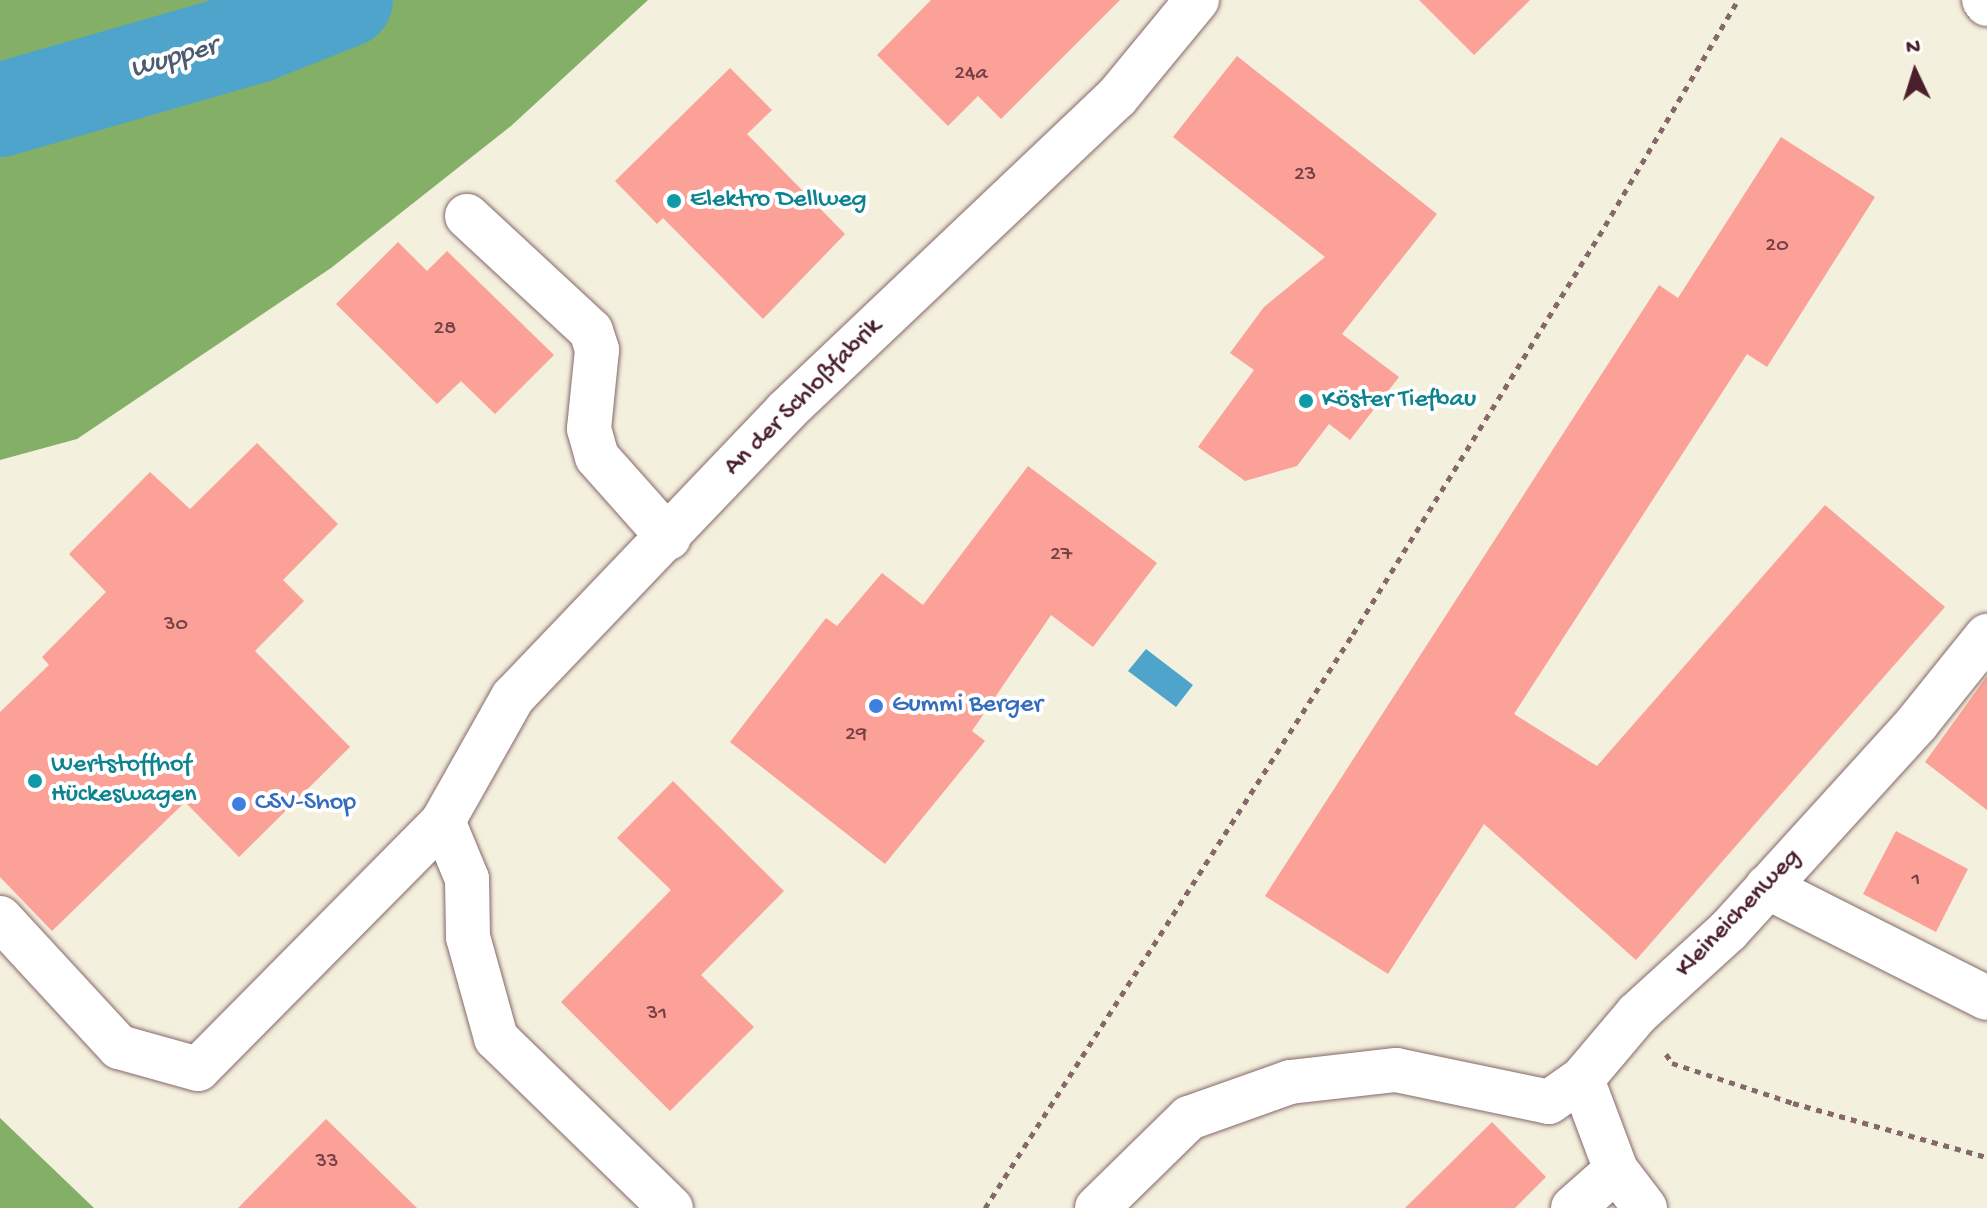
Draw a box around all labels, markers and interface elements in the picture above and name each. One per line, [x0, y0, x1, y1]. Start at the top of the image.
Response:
water label: Wupper [127, 31, 221, 87]
north arrow [1875, 32, 1955, 112]
text: N [1905, 35, 1921, 62]
house number: 24a [954, 62, 988, 88]
house number: 23 [1294, 163, 1316, 189]
place label: Elektro Dellweg [690, 185, 867, 217]
marker: Elektro Dellweg [665, 192, 683, 210]
house number: 20 [1765, 234, 1789, 260]
street label: An der Schloßfabrik [719, 313, 889, 483]
house number: 28 [434, 317, 456, 343]
place label: Köster Tiefbau [1322, 385, 1476, 417]
marker: Köster Tiefbau [1297, 392, 1315, 410]
house number: 27 [1050, 543, 1072, 569]
house number: 30 [164, 613, 188, 639]
place label: Gummi Berger [892, 690, 1043, 722]
marker: Gummi Berger [867, 697, 885, 715]
house number: 29 [845, 723, 867, 749]
place label: Wertstoffhof Hückeswagen [51, 750, 197, 812]
marker: Wertstoffhof Hückeswagen [26, 772, 44, 790]
place label: CSV-Shop [255, 788, 356, 820]
marker: CSV-Shop [230, 795, 248, 813]
street label: Kleineichenweg [1670, 843, 1808, 985]
house number: 1 [1912, 868, 1920, 894]
house number: 31 [647, 1002, 667, 1028]
house number: 33 [316, 1150, 338, 1176]

